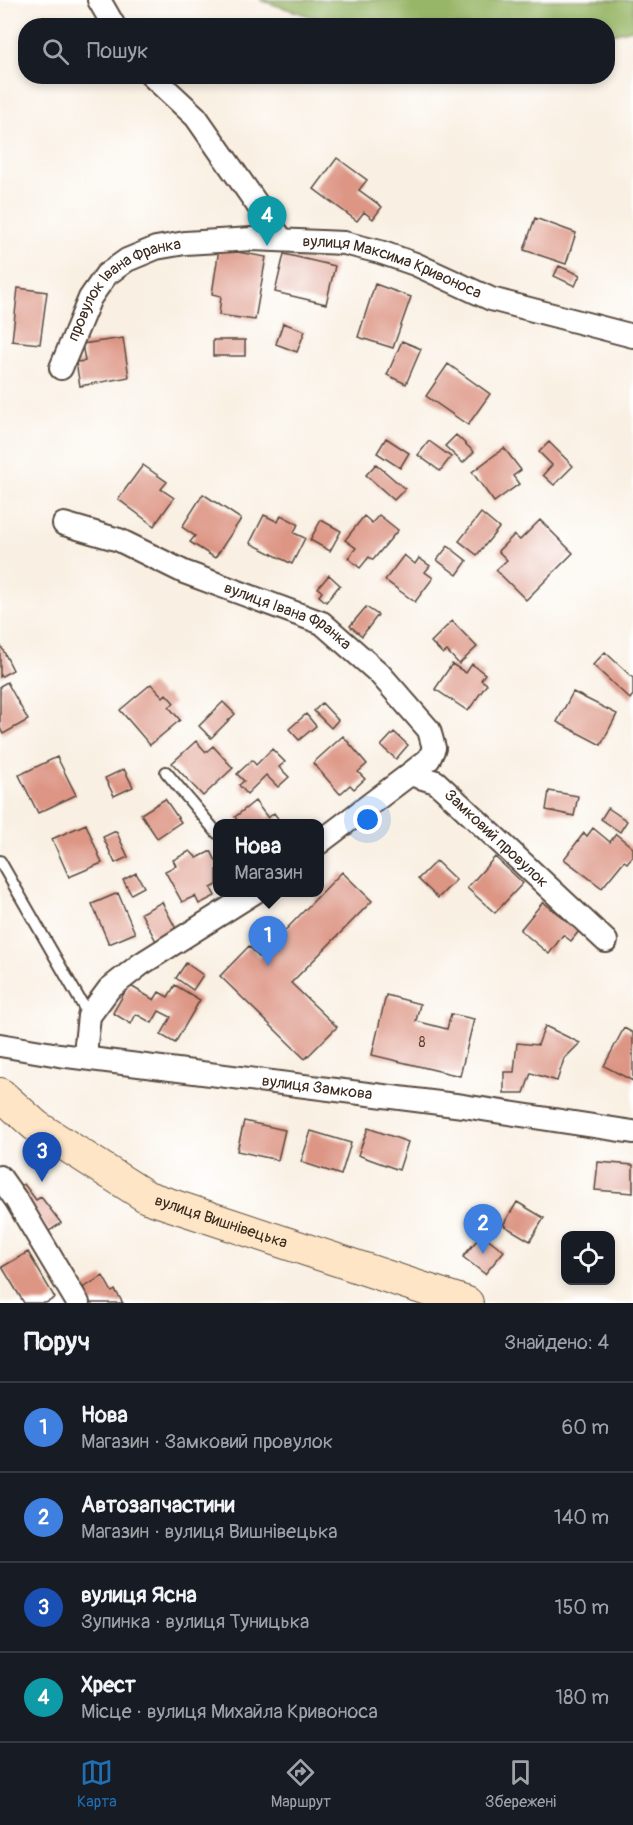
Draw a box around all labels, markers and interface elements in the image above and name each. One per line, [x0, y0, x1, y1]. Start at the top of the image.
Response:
search box [18, 18, 615, 84]
icon: search [39, 35, 72, 68]
text: Пошук [87, 37, 148, 65]
pin: 4 [248, 196, 286, 246]
street label: вулиця Максима Кривоноса [302, 231, 485, 303]
street label: провулок Івана Франка [63, 234, 182, 344]
street label: вулиця Івана Франка [221, 578, 356, 654]
street label: Замковий провулок [440, 785, 552, 892]
your location [353, 805, 382, 834]
popup [213, 819, 324, 897]
text: Нова [234, 832, 281, 860]
text: Магазин [234, 860, 303, 885]
pin: 1 [248, 916, 288, 966]
house number: 8 [418, 1034, 426, 1051]
street label: вулиця Замкова [261, 1071, 373, 1104]
pin: 3 [22, 1132, 62, 1182]
street label: вулиця Вишнівецька [152, 1190, 290, 1253]
pin: 2 [464, 1204, 502, 1254]
map controls [561, 1231, 615, 1285]
button: locate [561, 1231, 615, 1285]
text: Поруч [24, 1326, 90, 1358]
text: Знайдено: 4 [504, 1330, 609, 1355]
text: Нова [81, 1401, 128, 1429]
text: 1 [40, 1415, 47, 1440]
text: 60 m [562, 1415, 609, 1440]
text: Магазин · Замковий провулок [81, 1429, 333, 1454]
text: Автозапчастини [81, 1491, 235, 1519]
text: 2 [38, 1505, 49, 1530]
text: 140 m [554, 1505, 609, 1530]
text: Магазин · вулиця Вишнівецька [81, 1519, 338, 1544]
text: вулиця Ясна [81, 1581, 197, 1609]
text: 3 [38, 1595, 49, 1620]
text: 150 m [555, 1595, 609, 1620]
text: Зупинка · вулиця Туницька [81, 1609, 309, 1634]
text: Хрест [81, 1671, 136, 1699]
text: 4 [38, 1685, 49, 1710]
text: 180 m [555, 1685, 609, 1710]
text: Місце · вулиця Михайла Кривоноса [81, 1699, 378, 1724]
tab: Карта [77, 1756, 117, 1812]
tab: Маршрут [271, 1756, 331, 1812]
tab: Збережені [485, 1756, 556, 1812]

